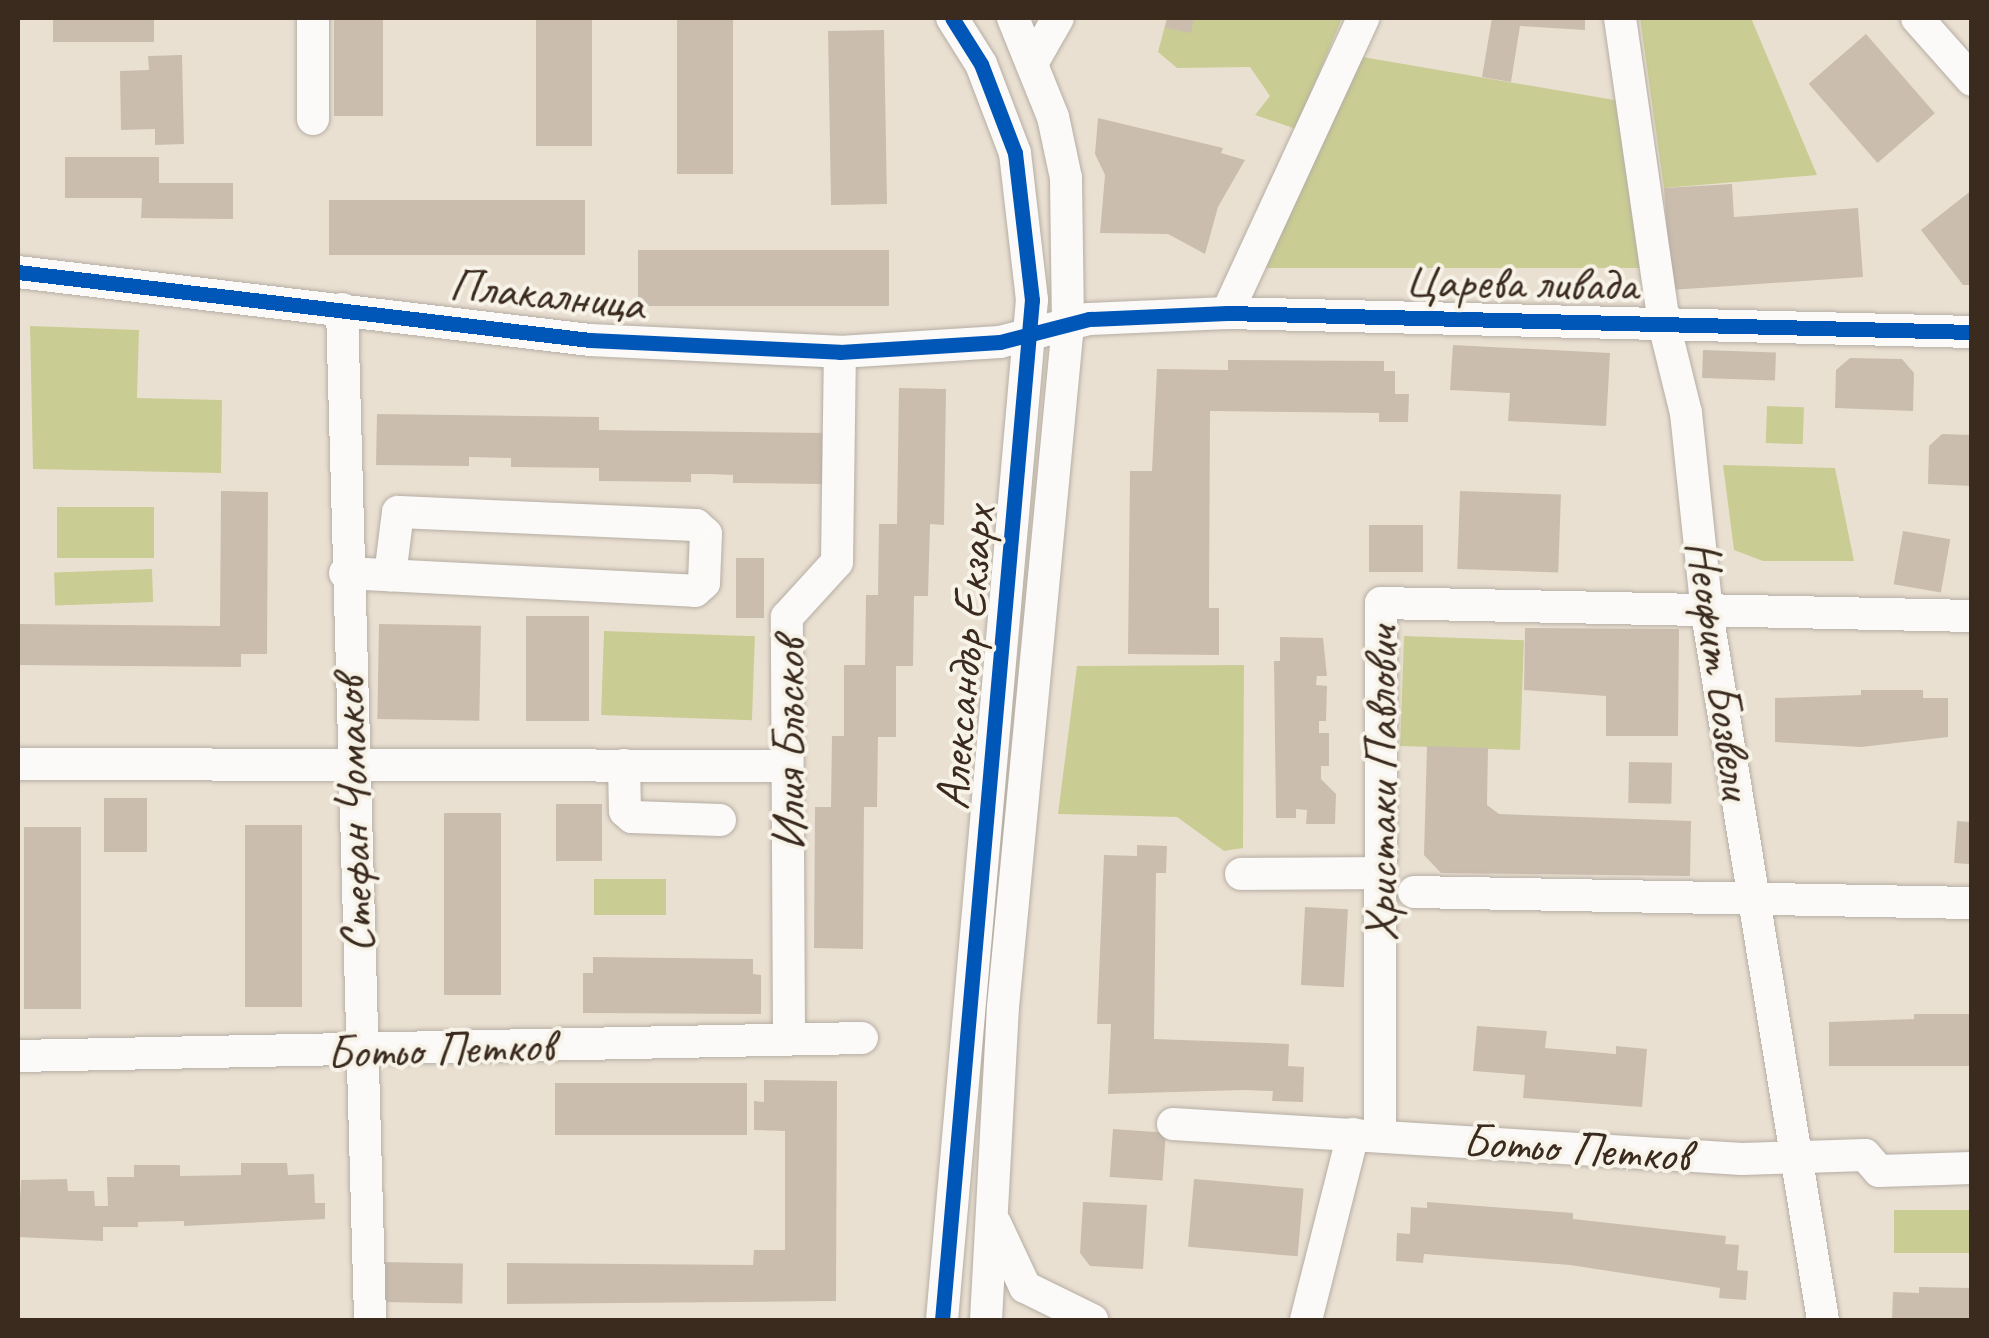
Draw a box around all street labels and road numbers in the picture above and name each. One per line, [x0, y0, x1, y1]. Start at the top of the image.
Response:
street label: Царева ливада [1403, 252, 1639, 314]
street label: Плакалница [447, 255, 647, 333]
street label: Александър Екзарх [923, 503, 1007, 813]
street label: Неофит Бозвели [1673, 536, 1767, 802]
street label: Христаки Павлович [1352, 627, 1410, 941]
street label: Илия Блъсков [760, 638, 818, 852]
street label: Стефан Чомаков [319, 677, 387, 953]
street label: Ботьо Петков [326, 1016, 554, 1082]
street label: Ботьо Петков [1462, 1111, 1690, 1185]

